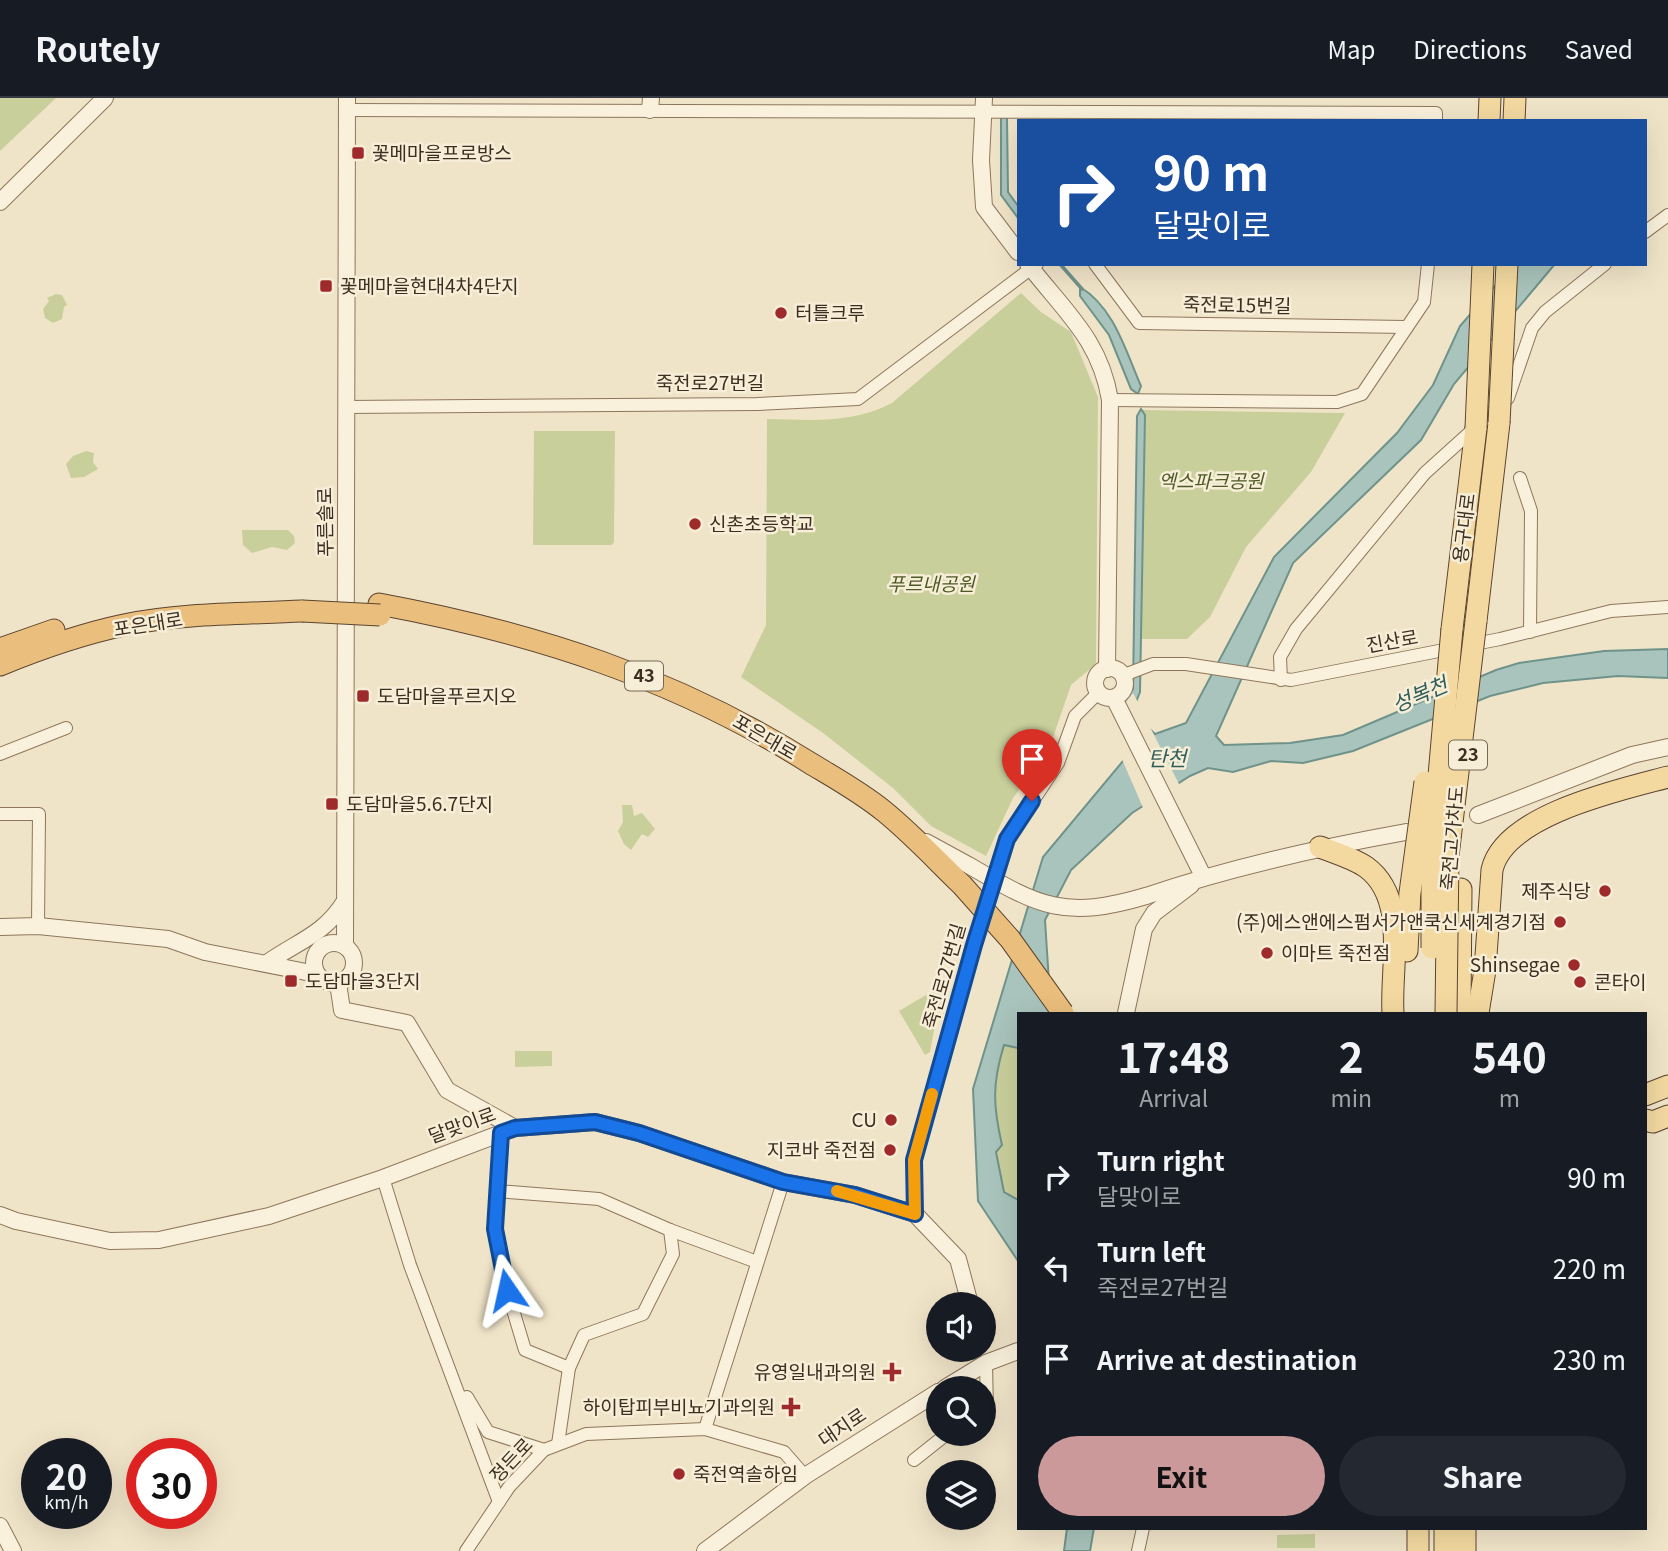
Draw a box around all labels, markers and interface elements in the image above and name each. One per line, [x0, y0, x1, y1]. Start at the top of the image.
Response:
text: Routely [35, 24, 160, 72]
text: Map [1327, 31, 1375, 66]
text: Directions [1413, 31, 1527, 66]
text: Saved [1565, 31, 1633, 66]
text: 90 m [1153, 134, 1269, 205]
place label: 꽃메마을프로방스 [372, 138, 512, 165]
marker: 꽃메마을프로방스 [350, 145, 366, 161]
icon: right [1038, 147, 1129, 238]
text: 달맞이로 [1153, 200, 1271, 246]
place label: 꽃메마을현대4차4단지 [340, 271, 518, 298]
marker: 꽃메마을현대4차4단지 [318, 278, 334, 294]
street label: 죽전로15번길 [1183, 289, 1292, 318]
place label: 터틀크루 [795, 298, 865, 325]
marker: 터틀크루 [773, 305, 789, 321]
street label: 죽전로27번길 [656, 368, 764, 395]
park label: 엑스파크공원 [1159, 466, 1265, 493]
street label: 푸른솔로 [309, 487, 338, 557]
street label: 용구대로 [1445, 491, 1480, 564]
place label: 신촌초등학교 [709, 509, 814, 536]
marker: 신촌초등학교 [687, 516, 703, 532]
park label: 푸르내공원 [887, 569, 976, 596]
street label: 포은대로 [111, 604, 184, 641]
street label: 진산로 [1364, 622, 1420, 657]
road number: 43 [625, 662, 663, 690]
water label: 성복천 [1387, 667, 1454, 718]
place label: 도담마을푸르지오 [377, 681, 517, 708]
marker: 도담마을푸르지오 [355, 688, 371, 704]
street label: 포은대로 [729, 707, 803, 765]
pin [1002, 729, 1062, 801]
icon: arrive [1013, 740, 1051, 778]
road number: 23 [1449, 740, 1487, 770]
water label: 탄천 [1148, 742, 1189, 772]
street label: 죽전고가차도 [1432, 784, 1469, 891]
place label: 도담마을5.6.7단지 [346, 789, 493, 816]
marker: 도담마을5.6.7단지 [324, 796, 340, 812]
place label: 제주식당 [1521, 876, 1591, 903]
marker: 제주식당 [1597, 883, 1613, 899]
place label: (주)에스앤에스펌서가앤쿡신세계경기점 [1236, 907, 1546, 934]
marker: (주)에스앤에스펌서가앤쿡신세계경기점 [1552, 914, 1568, 930]
street label: 죽전로27번길 [915, 920, 970, 1031]
place label: 이마트 죽전점 [1281, 938, 1390, 965]
marker: 이마트 죽전점 [1259, 945, 1275, 961]
place label: Shinsegae [1470, 950, 1560, 977]
marker: Shinsegae [1566, 957, 1582, 973]
place label: 도담마을3단지 [305, 966, 420, 993]
place label: 콘타이 [1594, 967, 1646, 994]
marker: 도담마을3단지 [283, 973, 299, 989]
marker: 콘타이 [1572, 974, 1588, 990]
text: 17:48 [1117, 1024, 1230, 1085]
text: 2 [1339, 1024, 1364, 1085]
text: 540 [1472, 1024, 1547, 1085]
text: Arrival [1139, 1080, 1208, 1114]
text: min [1330, 1080, 1372, 1114]
text: m [1499, 1080, 1520, 1114]
street label: 달맞이로 [424, 1099, 499, 1148]
place label: CU [852, 1105, 877, 1132]
marker: CU [883, 1112, 899, 1128]
place label: 지코바 죽전점 [767, 1135, 876, 1162]
text: Turn right [1097, 1141, 1225, 1178]
marker: 지코바 죽전점 [882, 1142, 898, 1158]
icon: right [1038, 1158, 1076, 1196]
text: 90 m [1567, 1158, 1626, 1195]
text: 달맞이로 [1097, 1178, 1182, 1212]
text: Turn left [1097, 1232, 1206, 1269]
icon: left [1038, 1249, 1076, 1287]
text: 220 m [1553, 1249, 1626, 1286]
position arrow [470, 1253, 544, 1327]
text: 죽전로27번길 [1097, 1269, 1228, 1303]
map controls [926, 1292, 996, 1530]
button: sound [926, 1292, 996, 1362]
icon: arrive [1038, 1340, 1076, 1378]
text: Arrive at destination [1097, 1340, 1358, 1377]
text: 230 m [1553, 1340, 1626, 1377]
place label: 유영일내과의원 [754, 1357, 876, 1384]
marker: 유영일내과의원 [882, 1362, 902, 1382]
button: search [926, 1376, 996, 1446]
place label: 하이탑피부비뇨기과의원 [583, 1392, 775, 1419]
marker: 하이탑피부비뇨기과의원 [781, 1397, 801, 1417]
street label: 대지로 [812, 1400, 870, 1452]
street label: 정든로 [482, 1431, 538, 1487]
button: Exit [1038, 1436, 1325, 1516]
button: Share [1339, 1436, 1626, 1516]
speed limit sign: 30 [126, 1438, 217, 1529]
text: 20 [46, 1449, 87, 1500]
place label: 죽전역솔하임 [693, 1459, 798, 1486]
button: layers [926, 1460, 996, 1530]
marker: 죽전역솔하임 [671, 1466, 687, 1482]
text: km/h [44, 1488, 89, 1514]

